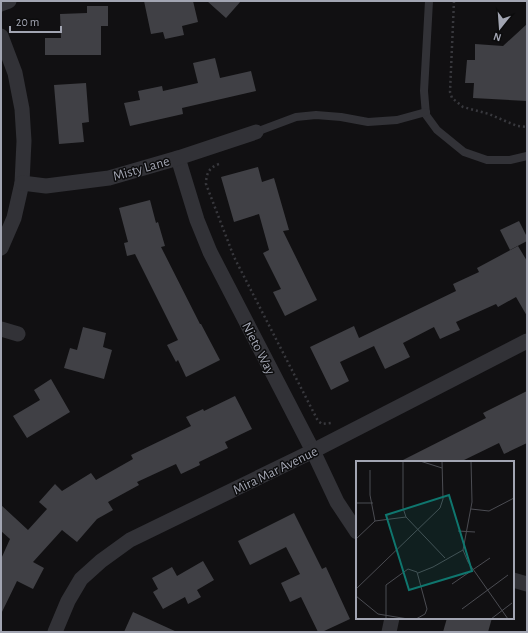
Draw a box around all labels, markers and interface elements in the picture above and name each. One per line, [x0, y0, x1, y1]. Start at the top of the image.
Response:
scale bar [10, 8, 61, 34]
north arrow [480, 8, 520, 48]
text: 20 m [16, 16, 39, 28]
text: N [492, 31, 502, 43]
street label: Misty Lane [111, 154, 171, 184]
street label: Nieto Way [239, 320, 277, 377]
street label: Mira Mar Avenue [231, 444, 320, 497]
inset map [356, 461, 514, 619]

